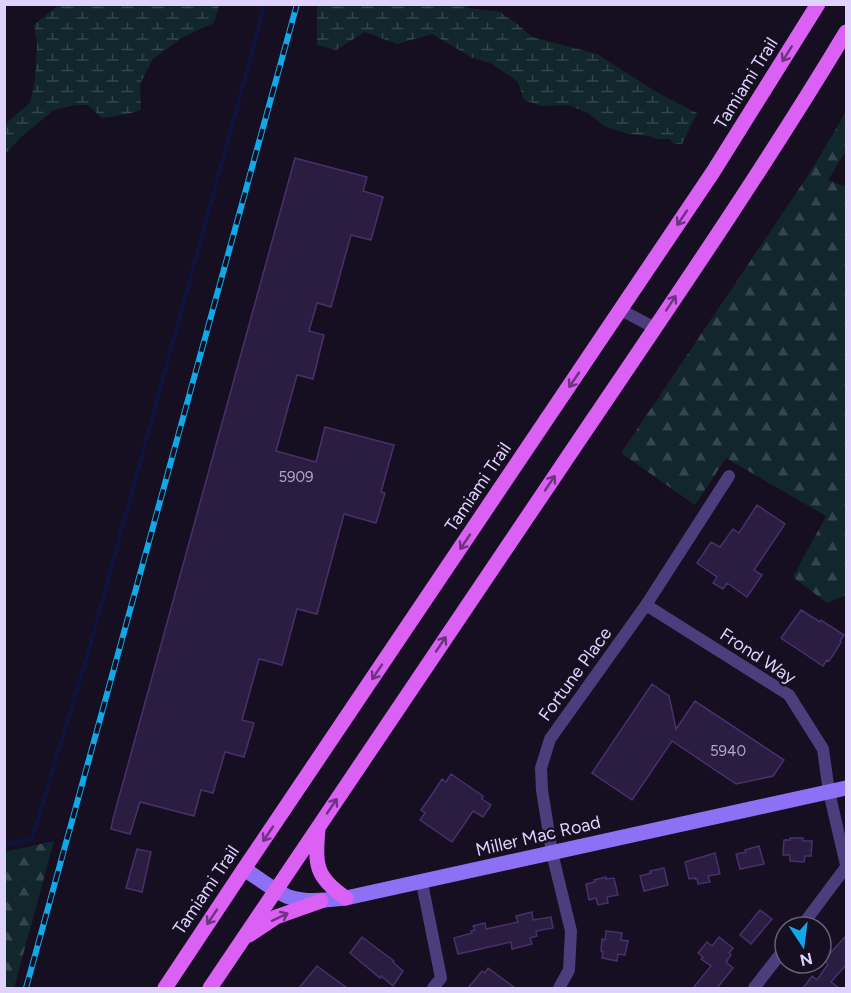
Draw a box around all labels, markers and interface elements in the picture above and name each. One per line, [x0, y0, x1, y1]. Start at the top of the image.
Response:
street label: Tamiami Trail [709, 33, 783, 133]
one-way arrow [781, 45, 793, 62]
one-way arrow [676, 210, 688, 226]
one-way arrow [665, 296, 677, 312]
one-way arrow [568, 372, 580, 388]
street label: Tamiami Trail [440, 438, 516, 536]
house number: 5909 [278, 468, 314, 486]
one-way arrow [544, 474, 557, 491]
one-way arrow [458, 533, 470, 550]
street label: Fortune Place [534, 623, 616, 725]
street label: Frond Way [716, 623, 801, 689]
one-way arrow [435, 636, 447, 653]
one-way arrow [371, 663, 383, 680]
house number: 5940 [710, 742, 746, 760]
one-way arrow [326, 798, 338, 814]
street label: Miller Mac Road [473, 811, 603, 861]
one-way arrow [262, 825, 274, 842]
street label: Tamiami Trail [168, 841, 244, 939]
one-way arrow [206, 908, 218, 925]
one-way arrow [270, 910, 288, 922]
north arrow [773, 915, 833, 975]
text: N [798, 948, 814, 970]

